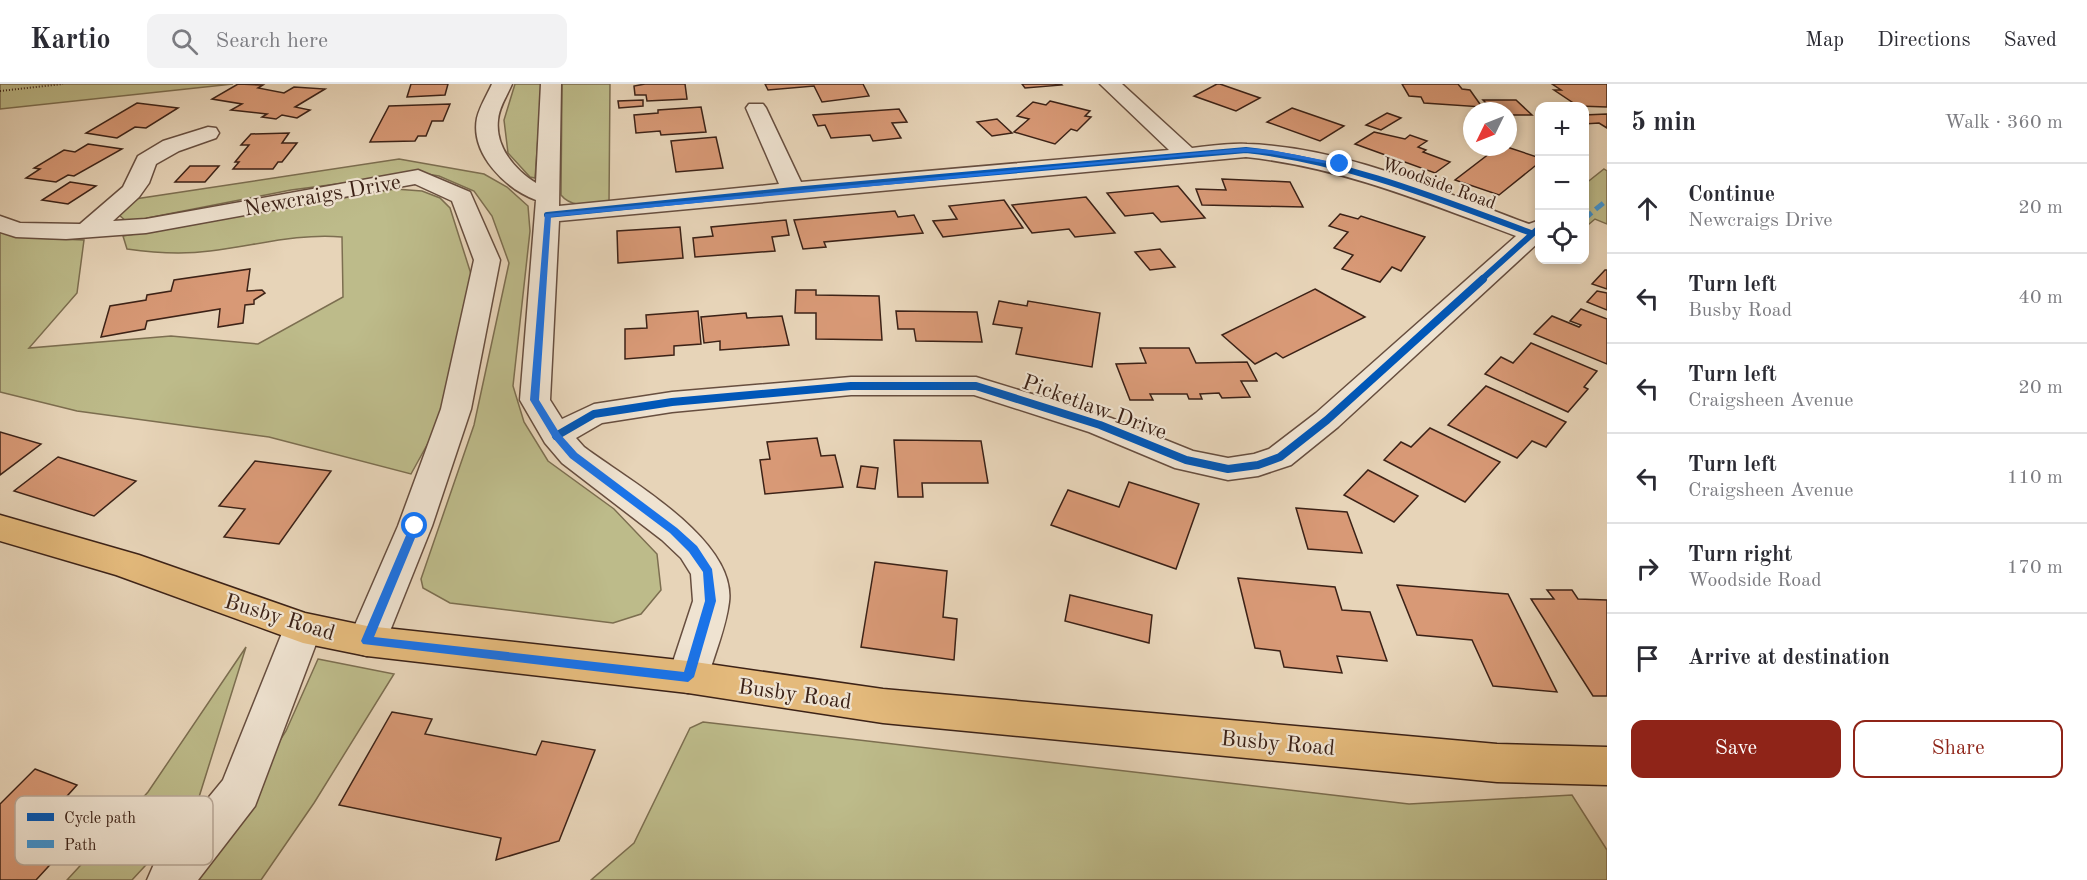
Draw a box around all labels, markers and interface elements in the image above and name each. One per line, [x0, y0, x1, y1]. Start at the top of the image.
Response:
search box [147, 14, 567, 68]
icon: search [168, 25, 201, 58]
text: Kartio [30, 27, 111, 55]
text: Search here [216, 30, 328, 52]
text: Map [1805, 30, 1844, 51]
text: Directions [1877, 30, 1971, 51]
text: Saved [2004, 30, 2057, 51]
north arrow [1463, 102, 1517, 156]
map controls [1535, 102, 1589, 264]
button: + [1535, 102, 1589, 156]
text: 5 min [1631, 110, 1696, 136]
text: Walk · 360 m [1944, 113, 2063, 133]
route end [1326, 150, 1352, 176]
street label: Woodside Road [1379, 155, 1498, 213]
button: − [1535, 156, 1589, 210]
street label: Newcraigs Drive [242, 171, 403, 221]
text: Continue [1688, 184, 1775, 206]
icon: ahead [1631, 192, 1664, 225]
text: 20 m [2018, 198, 2063, 218]
button: locate [1535, 210, 1589, 264]
text: Newcraigs Drive [1688, 211, 1832, 231]
text: Turn left [1688, 274, 1777, 296]
icon: left [1631, 282, 1664, 315]
text: 40 m [2018, 288, 2063, 308]
text: Busby Road [1688, 301, 1792, 321]
text: Turn left [1688, 364, 1777, 386]
street label: Picketlaw Drive [1019, 372, 1170, 444]
icon: left [1631, 372, 1664, 405]
text: 20 m [2018, 378, 2063, 398]
text: Craigsheen Avenue [1688, 391, 1854, 411]
text: Turn left [1688, 454, 1777, 476]
icon: left [1631, 462, 1664, 495]
text: 110 m [2007, 468, 2063, 488]
text: Craigsheen Avenue [1688, 481, 1854, 501]
route start [401, 512, 427, 538]
text: Turn right [1688, 544, 1792, 566]
icon: right [1631, 552, 1664, 585]
text: 170 m [2007, 558, 2063, 578]
text: Woodside Road [1688, 571, 1822, 591]
street label: Busby Road [221, 591, 337, 645]
icon: arrive [1631, 642, 1664, 675]
text: Arrive at destination [1688, 647, 1890, 669]
street label: Busby Road [736, 676, 853, 714]
button: Save [1631, 720, 1841, 778]
button: Share [1853, 720, 2063, 778]
street label: Busby Road [1220, 728, 1336, 760]
legend [15, 796, 213, 865]
text: Cycle path [64, 811, 136, 827]
text: Path [64, 838, 97, 854]

